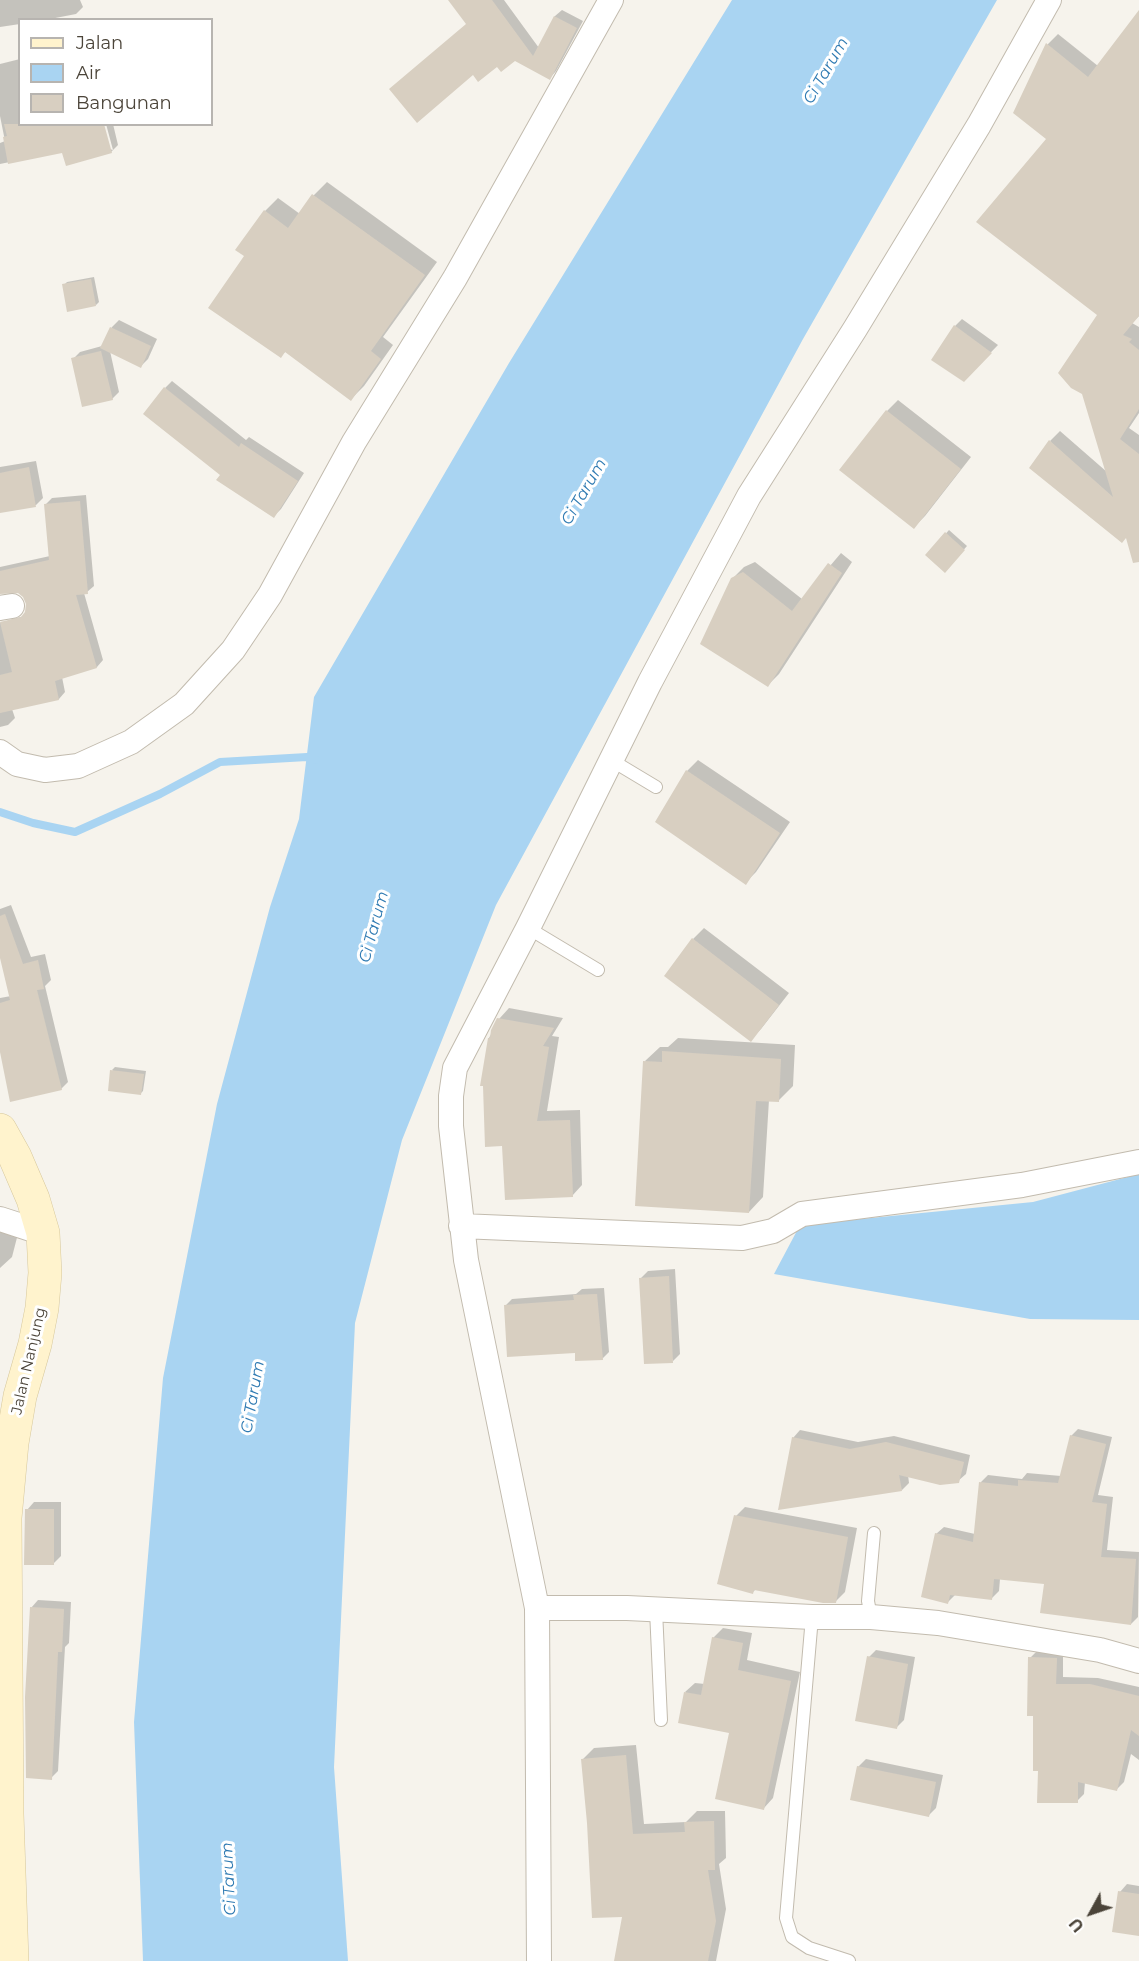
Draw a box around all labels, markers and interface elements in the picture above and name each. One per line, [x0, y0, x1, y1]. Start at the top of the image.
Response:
legend [18, 18, 213, 126]
text: Jalan [76, 32, 123, 54]
water label: Ci Tarum [799, 34, 853, 108]
text: Air [76, 62, 101, 84]
text: Bangunan [76, 92, 172, 114]
water label: Ci Tarum [557, 455, 611, 529]
water label: Ci Tarum [355, 889, 393, 965]
street label: Jalan Nanjung [8, 1306, 50, 1416]
water label: Ci Tarum [237, 1359, 269, 1435]
water label: Ci Tarum [217, 1842, 241, 1916]
north arrow [1061, 1883, 1121, 1943]
text: U [1066, 1914, 1088, 1936]

